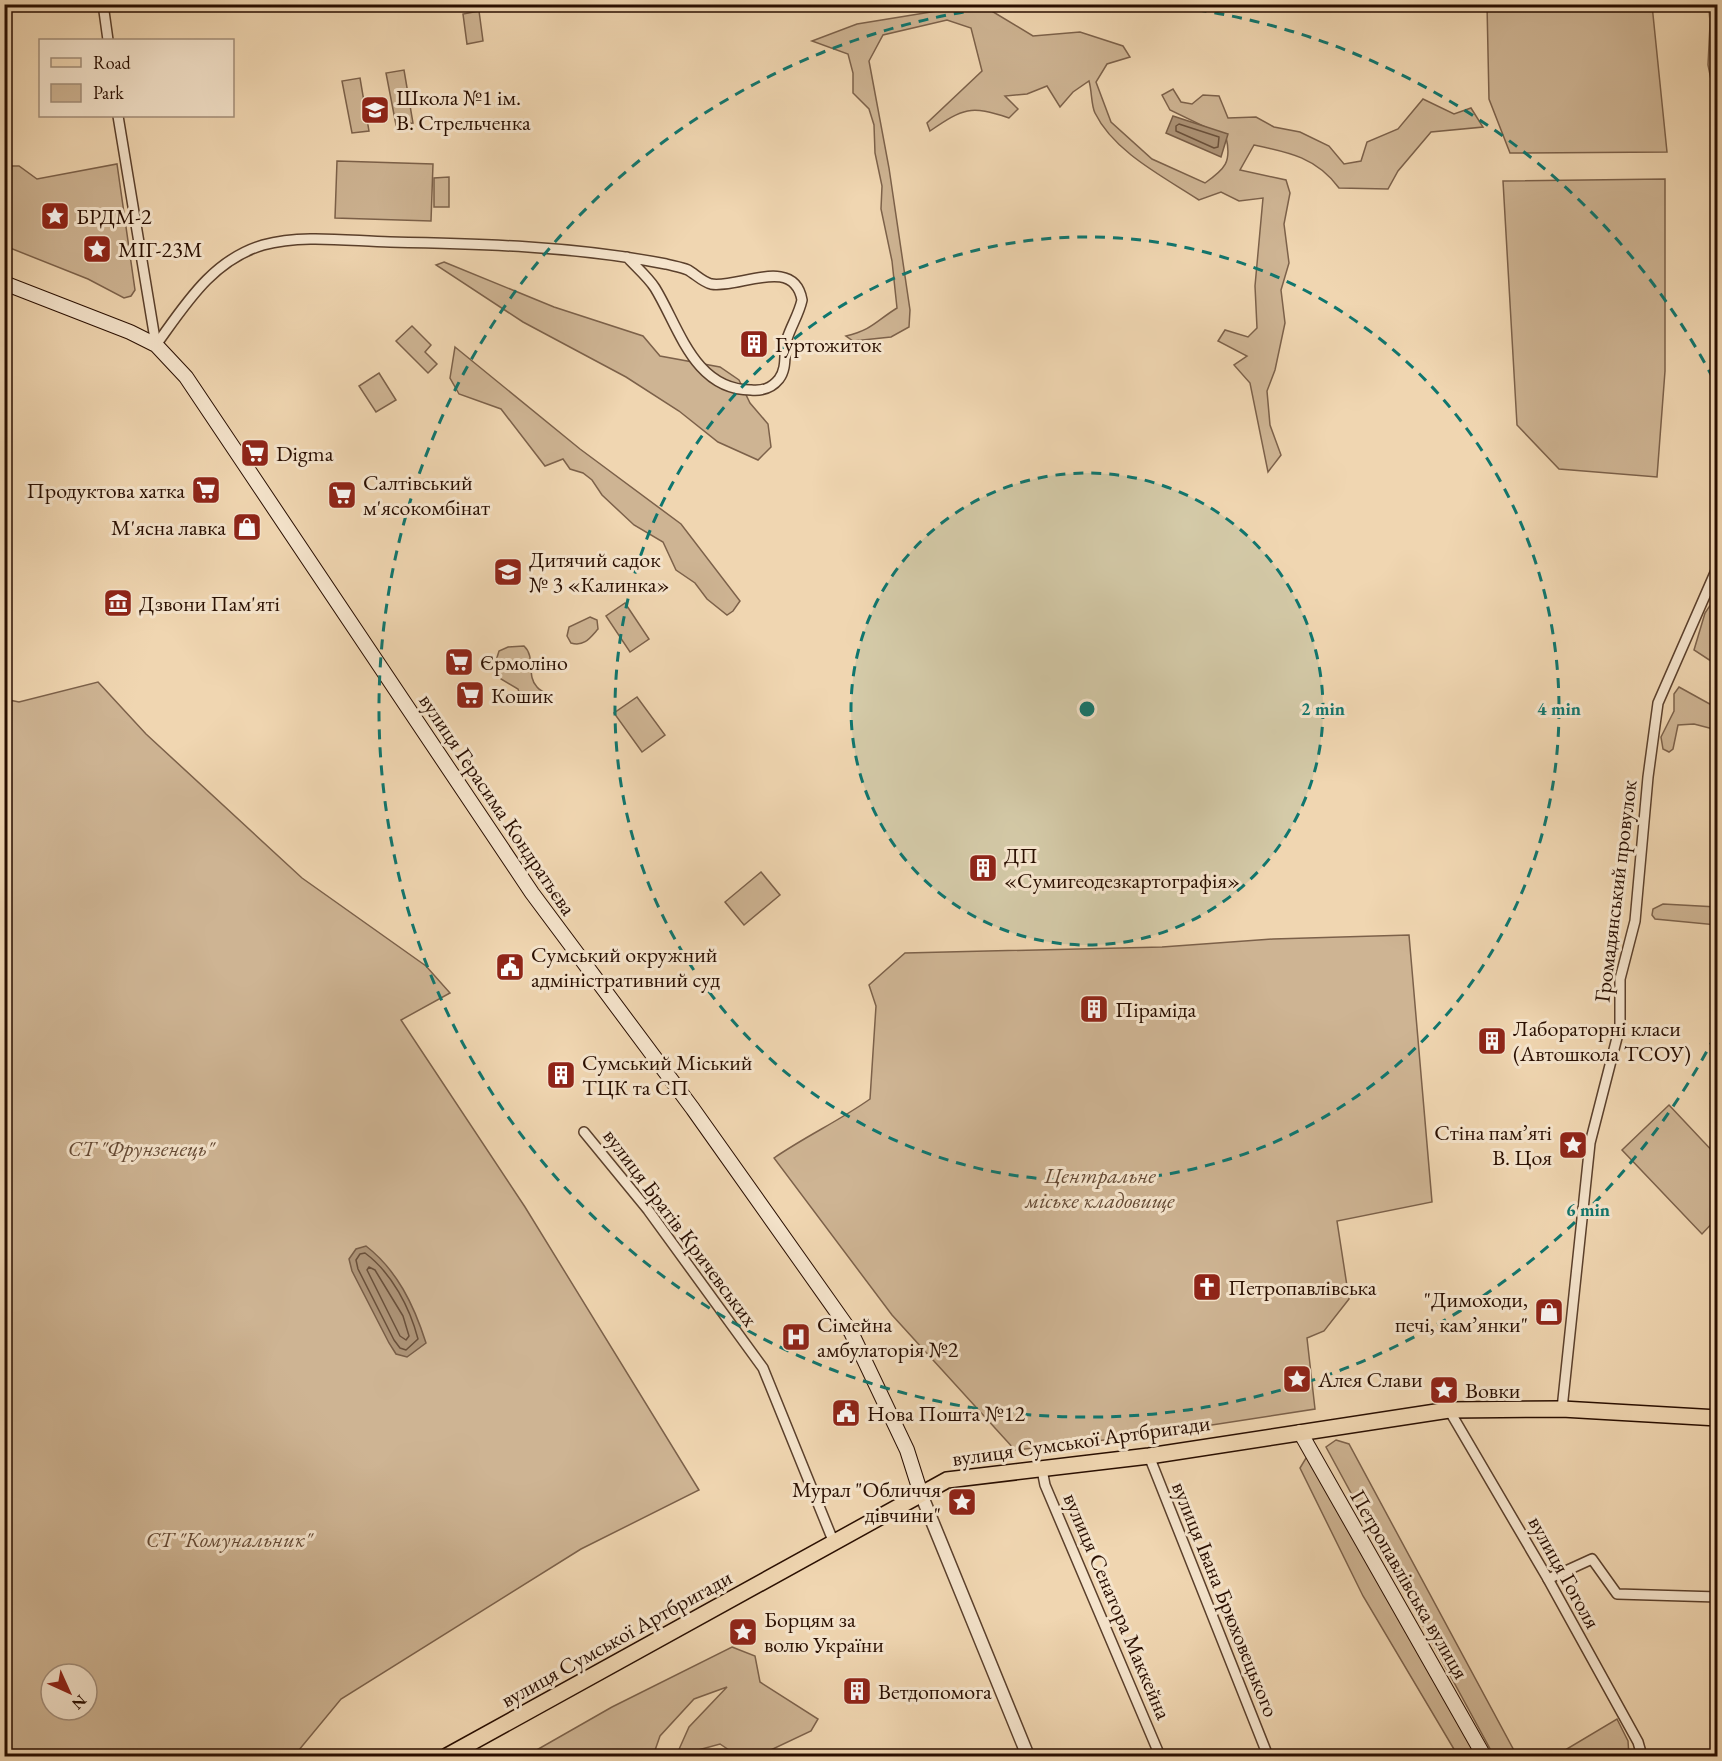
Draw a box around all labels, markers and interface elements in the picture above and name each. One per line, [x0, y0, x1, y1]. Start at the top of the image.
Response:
legend [39, 39, 234, 117]
text: Road [93, 51, 132, 74]
text: Park [93, 81, 124, 104]
place label: Школа №1 ім. В. Стрельченка [396, 83, 531, 137]
school or university icon: Школа №1 ім. В. Стрельченка [359, 94, 391, 126]
place icon: БРДМ-2 [39, 200, 71, 232]
place label: БРДМ-2 [76, 202, 152, 231]
place icon: МІГ-23М [81, 233, 113, 265]
place label: МІГ-23М [118, 235, 203, 264]
building icon: Гуртожиток [738, 328, 770, 360]
place label: Гуртожиток [775, 330, 882, 359]
supermarket icon: Digma [239, 437, 271, 469]
place label: Digma [276, 439, 334, 468]
place label: Салтівський м'ясокомбінат [363, 468, 490, 522]
supermarket icon: Продуктова хатка [190, 474, 222, 506]
place label: Продуктова хатка [27, 476, 185, 505]
supermarket icon: Салтівський м'ясокомбінат [326, 479, 358, 511]
shop icon: М'ясна лавка [231, 511, 263, 543]
place label: М'ясна лавка [111, 513, 226, 542]
place label: Дитячий садок № 3 «Калинка» [529, 545, 670, 599]
school or university icon: Дитячий садок № 3 «Калинка» [492, 556, 524, 588]
museum icon: Дзвони Пам'яті [102, 587, 134, 619]
place label: Дзвони Пам'яті [139, 589, 280, 618]
supermarket icon: Єрмоліно [443, 646, 475, 678]
place label: Єрмоліно [480, 648, 568, 677]
supermarket icon: Кошик [454, 679, 486, 711]
place label: Кошик [491, 681, 554, 710]
street label: вулиця Герасима Кондратьєва [412, 688, 583, 921]
text: 2 min [1301, 697, 1345, 720]
text: 4 min [1537, 697, 1581, 720]
centre of rings [1077, 699, 1097, 719]
street label: Громадянський провулок [1587, 778, 1644, 1004]
place label: ДП «Сумигеодезкартографія» [1004, 841, 1240, 895]
building icon: ДП «Сумигеодезкартографія» [967, 852, 999, 884]
place label: Сумський окружний адміністративний суд [531, 940, 720, 994]
public building icon: Сумський окружний адміністративний суд [494, 951, 526, 983]
building icon: Піраміда [1078, 993, 1110, 1025]
place label: Піраміда [1115, 995, 1197, 1024]
place label: Лабораторні класи (Автошкола ТСОУ) [1513, 1014, 1691, 1068]
building icon: Лабораторні класи (Автошкола ТСОУ) [1476, 1025, 1508, 1057]
place label: Сумський Міський ТЦК та СП [582, 1048, 753, 1102]
building icon: Сумський Міський ТЦК та СП [545, 1059, 577, 1091]
place label: Стіна пам’яті В. Цоя [1434, 1118, 1552, 1172]
street label: вулиця Братів Кричевських [597, 1122, 765, 1333]
place icon: Стіна пам’яті В. Цоя [1557, 1129, 1589, 1161]
park label: СТ "Фрунзенець" [68, 1134, 217, 1163]
park label: Центральне міське кладовище [1024, 1161, 1175, 1215]
text: 6 min [1566, 1198, 1610, 1221]
church icon: Петропавлівська [1191, 1271, 1223, 1303]
place label: Петропавлівська [1228, 1273, 1377, 1302]
place label: "Димоходи, печі, кам’янки" [1395, 1285, 1528, 1339]
shop icon: "Димоходи, печі, кам’янки" [1533, 1296, 1565, 1328]
place label: Сімейна амбулаторія №2 [817, 1310, 959, 1364]
hospital icon: Сімейна амбулаторія №2 [780, 1321, 812, 1353]
place icon: Алея Слави [1281, 1363, 1313, 1395]
place label: Алея Слави [1317, 1365, 1423, 1394]
place icon: Вовки [1428, 1374, 1460, 1406]
place label: Вовки [1465, 1376, 1521, 1405]
public building icon: Нова Пошта №12 [830, 1397, 862, 1429]
place label: Нова Пошта №12 [867, 1399, 1025, 1428]
street label: вулиця Сумської Артбригади [950, 1408, 1212, 1473]
place label: Мурал "Обличчя дівчини" [792, 1475, 941, 1529]
street label: вулиця Івана Брюховецького [1165, 1477, 1286, 1721]
street label: Петропавлівська вулиця [1343, 1484, 1476, 1684]
place icon: Мурал "Обличчя дівчини" [946, 1486, 978, 1518]
street label: вулиця Сенатора Маккейна [1057, 1488, 1179, 1724]
street label: вулиця Гоголя [1522, 1511, 1608, 1634]
park label: СТ "Комунальник" [146, 1525, 315, 1554]
street label: вулиця Сумської Артбригади [495, 1563, 737, 1714]
place label: Борцям за волю України [764, 1605, 884, 1659]
place icon: Борцям за волю України [727, 1616, 759, 1648]
north arrow [39, 1662, 99, 1722]
building icon: Ветдопомога [841, 1675, 873, 1707]
place label: Ветдопомога [878, 1677, 992, 1706]
text: N [67, 1690, 91, 1714]

